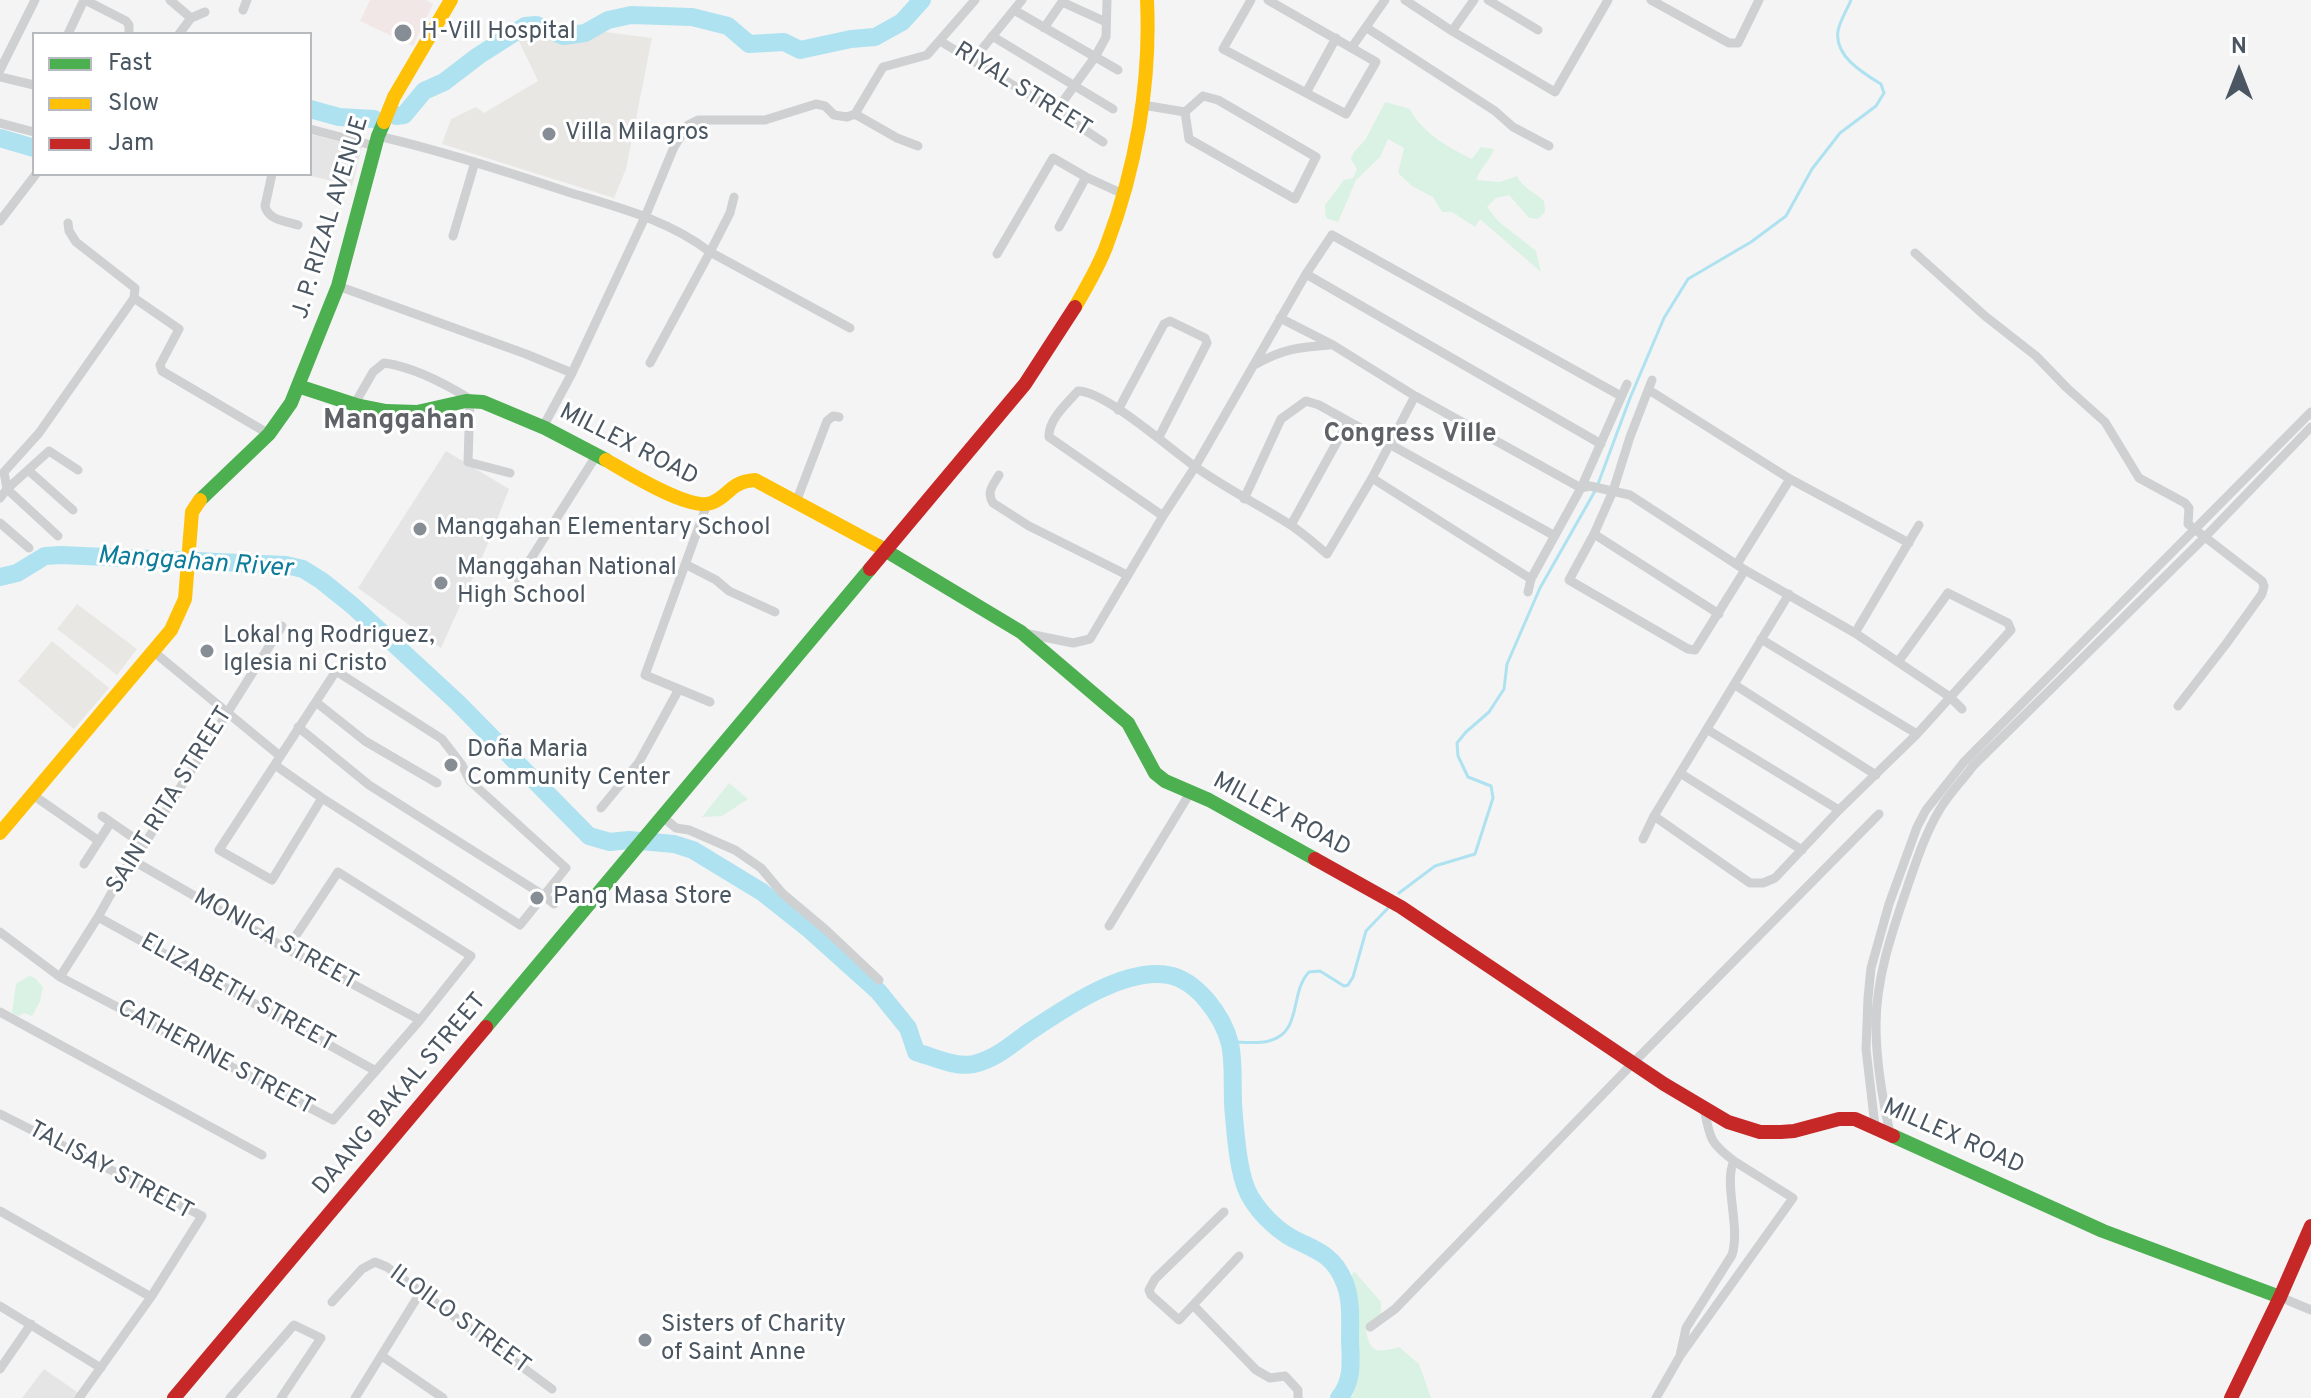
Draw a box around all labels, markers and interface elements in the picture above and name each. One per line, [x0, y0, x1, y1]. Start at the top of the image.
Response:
place label: H-Vill Hospital [421, 19, 576, 47]
marker: H-Vill Hospital [392, 22, 414, 44]
legend [32, 32, 312, 176]
north arrow [2199, 32, 2279, 112]
text: N [2231, 34, 2247, 61]
street label: RIYAL STREET [948, 37, 1096, 145]
text: Fast [108, 49, 152, 79]
text: Slow [108, 89, 159, 119]
street label: J. P. RIZAL AVENUE [287, 113, 377, 323]
place label: Villa Milagros [565, 120, 709, 148]
marker: Villa Milagros [540, 125, 558, 143]
text: Jam [108, 129, 154, 159]
street label: MILLEX ROAD [554, 399, 702, 493]
district label: Manggahan [323, 405, 475, 439]
district label: Congress Ville [1324, 420, 1496, 452]
place label: Manggahan Elementary School [436, 515, 771, 543]
marker: Manggahan Elementary School [411, 520, 429, 538]
water label: Manggahan River [96, 542, 294, 586]
place label: Manggahan National High School [457, 555, 677, 611]
marker: Manggahan National High School [432, 574, 450, 592]
place label: Lokal ng Rodriguez, Iglesia ni Cristo [223, 623, 435, 679]
marker: Lokal ng Rodriguez, Iglesia ni Cristo [198, 642, 216, 660]
street label: SAINT RITA STREET [102, 702, 240, 900]
place label: Doña Maria Community Center [467, 737, 670, 793]
marker: Doña Maria Community Center [442, 756, 460, 774]
street label: MILLEX ROAD [1207, 768, 1355, 864]
street label: MONICA STREET [188, 884, 362, 998]
place label: Pang Masa Store [553, 884, 732, 912]
marker: Pang Masa Store [528, 889, 546, 907]
street label: ELIZABETH STREET [135, 929, 339, 1059]
street label: DAANG BAKAL STREET [308, 988, 494, 1202]
street label: CATHERINE STREET [111, 995, 319, 1123]
street label: MILLEX ROAD [1878, 1094, 2028, 1182]
street label: TALISAY STREET [23, 1116, 197, 1228]
street label: ILOILO STREET [383, 1260, 535, 1382]
place label: Sisters of Charity of Saint Anne [661, 1312, 846, 1368]
marker: Sisters of Charity of Saint Anne [636, 1331, 654, 1349]

